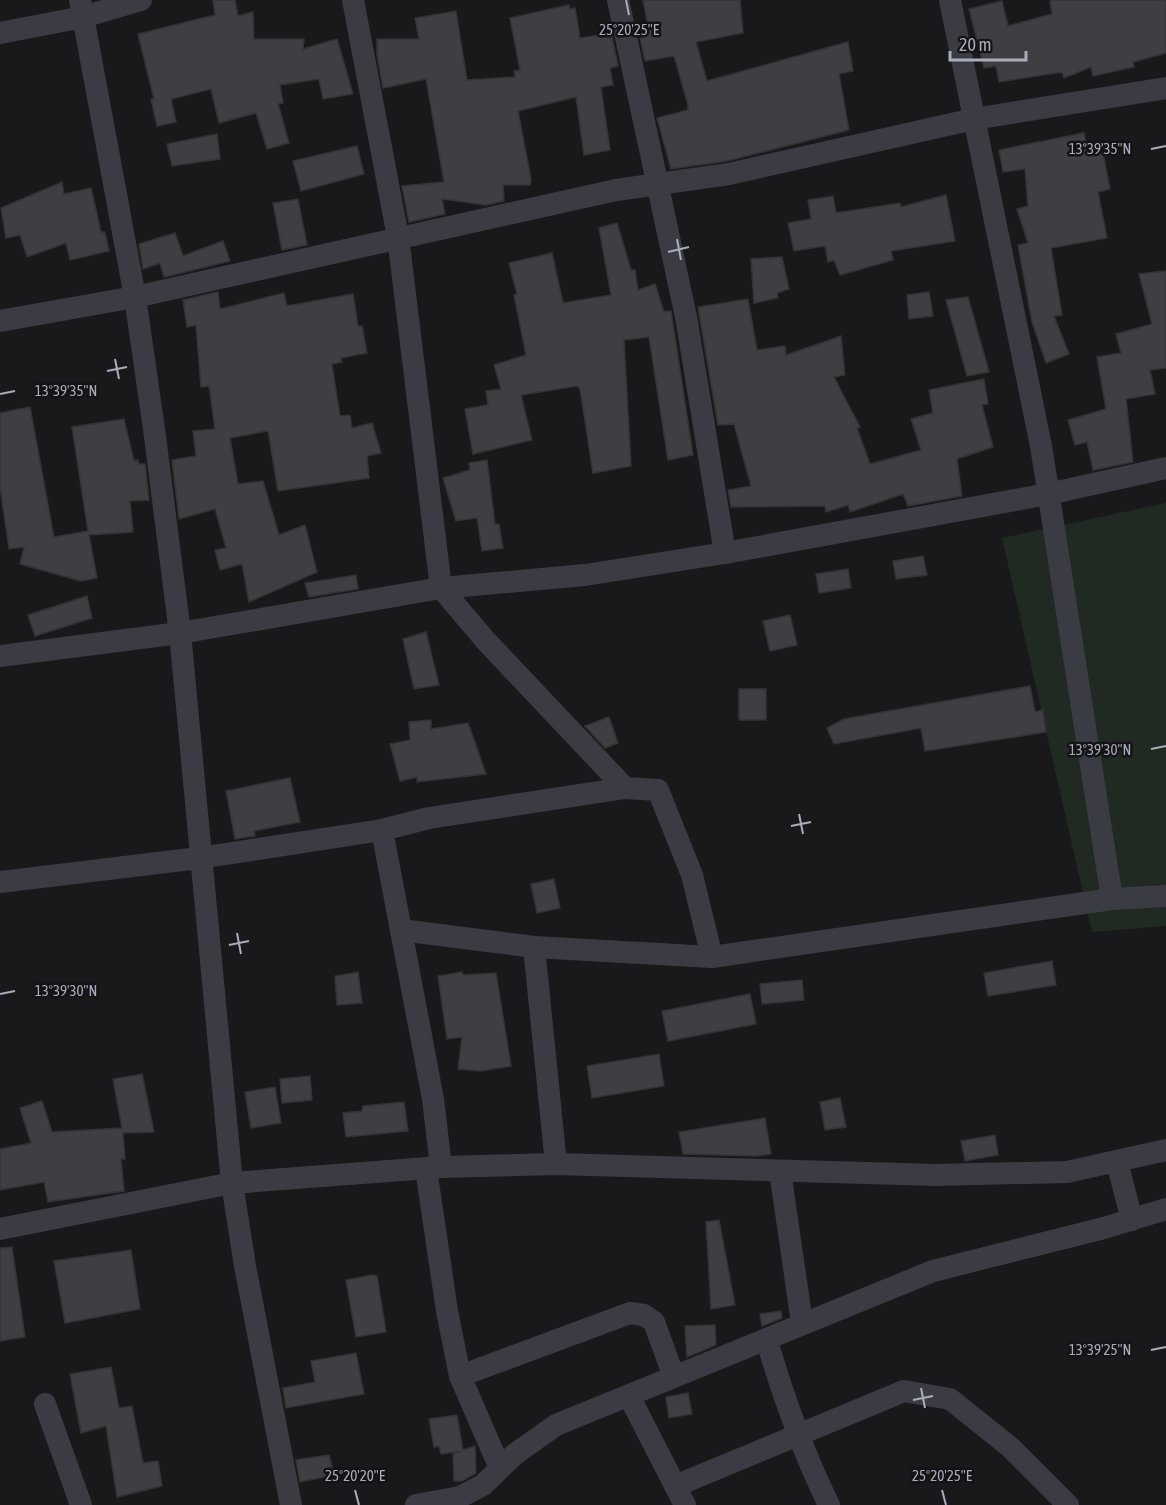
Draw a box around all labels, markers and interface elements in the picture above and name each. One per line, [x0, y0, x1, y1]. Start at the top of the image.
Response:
text: 25°20'25"E [599, 21, 660, 38]
scale bar [950, 24, 1026, 62]
text: 20 m [959, 34, 991, 55]
text: 13°39'35"N [1069, 140, 1131, 157]
text: 13°39'35"N [35, 382, 97, 399]
text: 13°39'30"N [1069, 741, 1131, 758]
text: 13°39'30"N [35, 982, 97, 999]
text: 13°39'25"N [1069, 1341, 1131, 1358]
text: 25°20'20"E [325, 1467, 386, 1484]
text: 25°20'25"E [912, 1467, 973, 1484]

